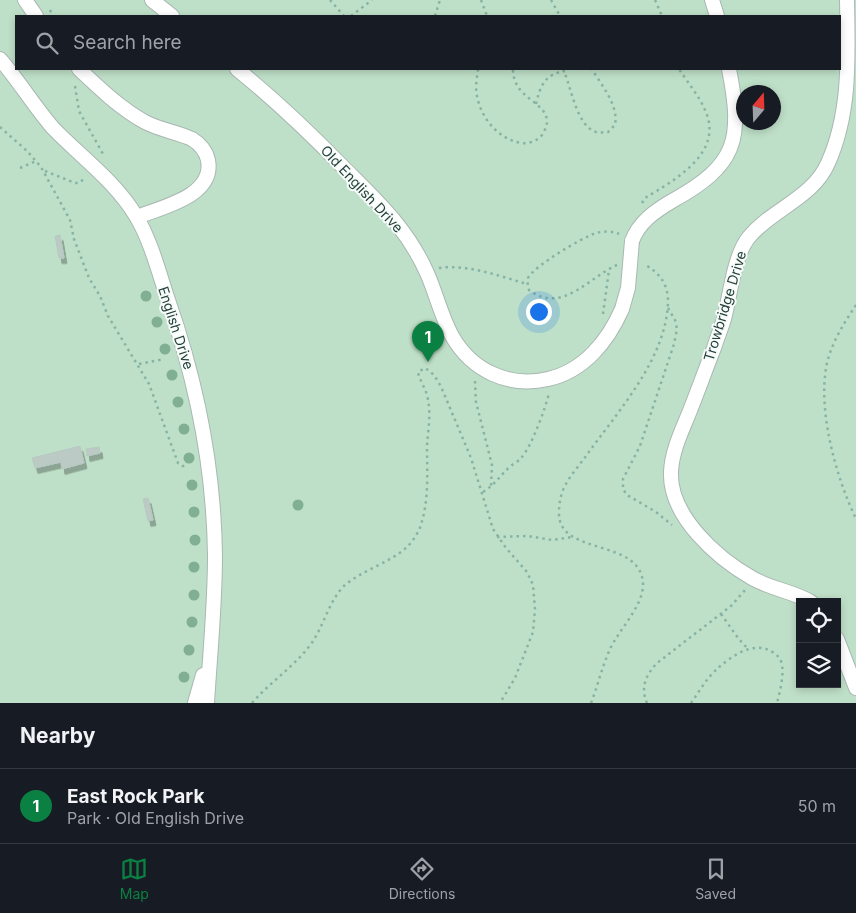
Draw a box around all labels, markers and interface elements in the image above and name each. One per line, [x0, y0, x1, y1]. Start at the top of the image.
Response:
search box [15, 15, 841, 70]
icon: search [33, 29, 61, 57]
text: Search here [73, 31, 182, 54]
north arrow [736, 85, 781, 130]
street label: Old English Drive [318, 142, 407, 236]
street label: Trowbridge Drive [700, 249, 749, 363]
street label: English Drive [155, 284, 198, 372]
your location [526, 299, 552, 325]
pin: 1 [412, 321, 444, 362]
map controls [796, 598, 841, 688]
button: locate [796, 598, 841, 643]
button: layers [796, 643, 841, 688]
text: Nearby [20, 723, 95, 748]
text: East Rock Park [67, 785, 204, 808]
text: 1 [33, 796, 39, 816]
text: 50 m [798, 796, 836, 816]
text: Park · Old English Drive [67, 808, 244, 828]
tab: Map [120, 855, 149, 902]
tab: Directions [389, 855, 455, 902]
tab: Saved [695, 855, 736, 902]

